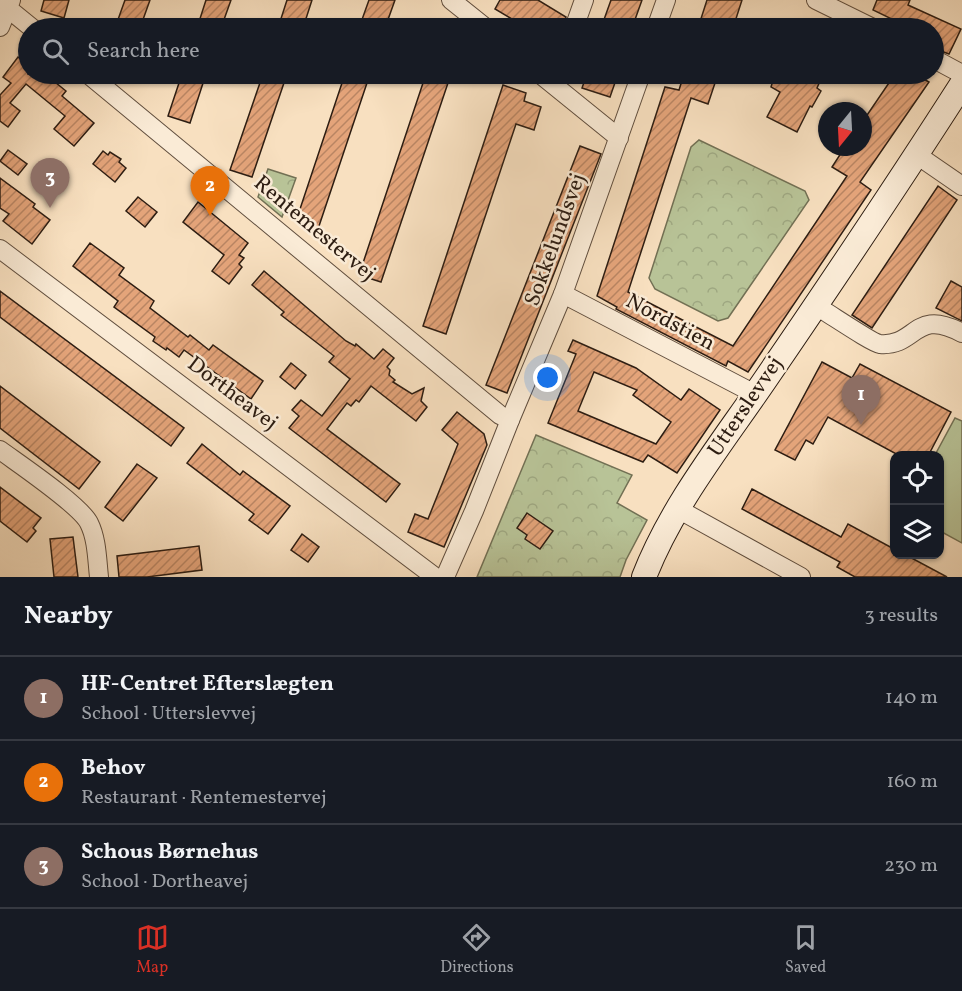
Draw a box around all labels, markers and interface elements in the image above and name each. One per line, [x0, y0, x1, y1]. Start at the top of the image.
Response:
search box [18, 18, 944, 84]
icon: search [39, 35, 72, 68]
text: Search here [87, 36, 200, 67]
north arrow [818, 102, 872, 156]
pin: 3 [31, 158, 70, 208]
pin: 2 [190, 166, 230, 216]
street label: Rentemestervej [246, 169, 382, 289]
street label: Sokkelundsvej [518, 169, 594, 311]
street label: Nordstien [620, 287, 720, 359]
street label: Dortheavej [180, 350, 284, 438]
street label: Utterslevvej [701, 351, 791, 463]
your location [533, 363, 562, 392]
pin: 1 [842, 376, 880, 425]
map controls [890, 451, 944, 559]
button: locate [890, 451, 944, 505]
button: layers [890, 505, 944, 559]
text: Nearby [24, 598, 113, 634]
text: 3 results [864, 602, 938, 630]
text: HF-Centret Efterslægten [81, 669, 334, 700]
text: 1 [39, 684, 48, 712]
text: 140 m [885, 684, 938, 712]
text: School · Utterslevvej [81, 700, 256, 728]
text: Behov [81, 753, 146, 784]
text: 2 [38, 768, 49, 796]
text: 160 m [886, 768, 938, 796]
text: Restaurant · Rentemestervej [81, 784, 327, 812]
text: Schous Børnehus [81, 837, 258, 868]
text: 3 [38, 852, 49, 880]
text: 230 m [884, 852, 938, 880]
text: School · Dortheavej [81, 868, 248, 896]
tab: Map [136, 921, 169, 979]
tab: Directions [440, 921, 514, 979]
tab: Saved [785, 921, 826, 979]

